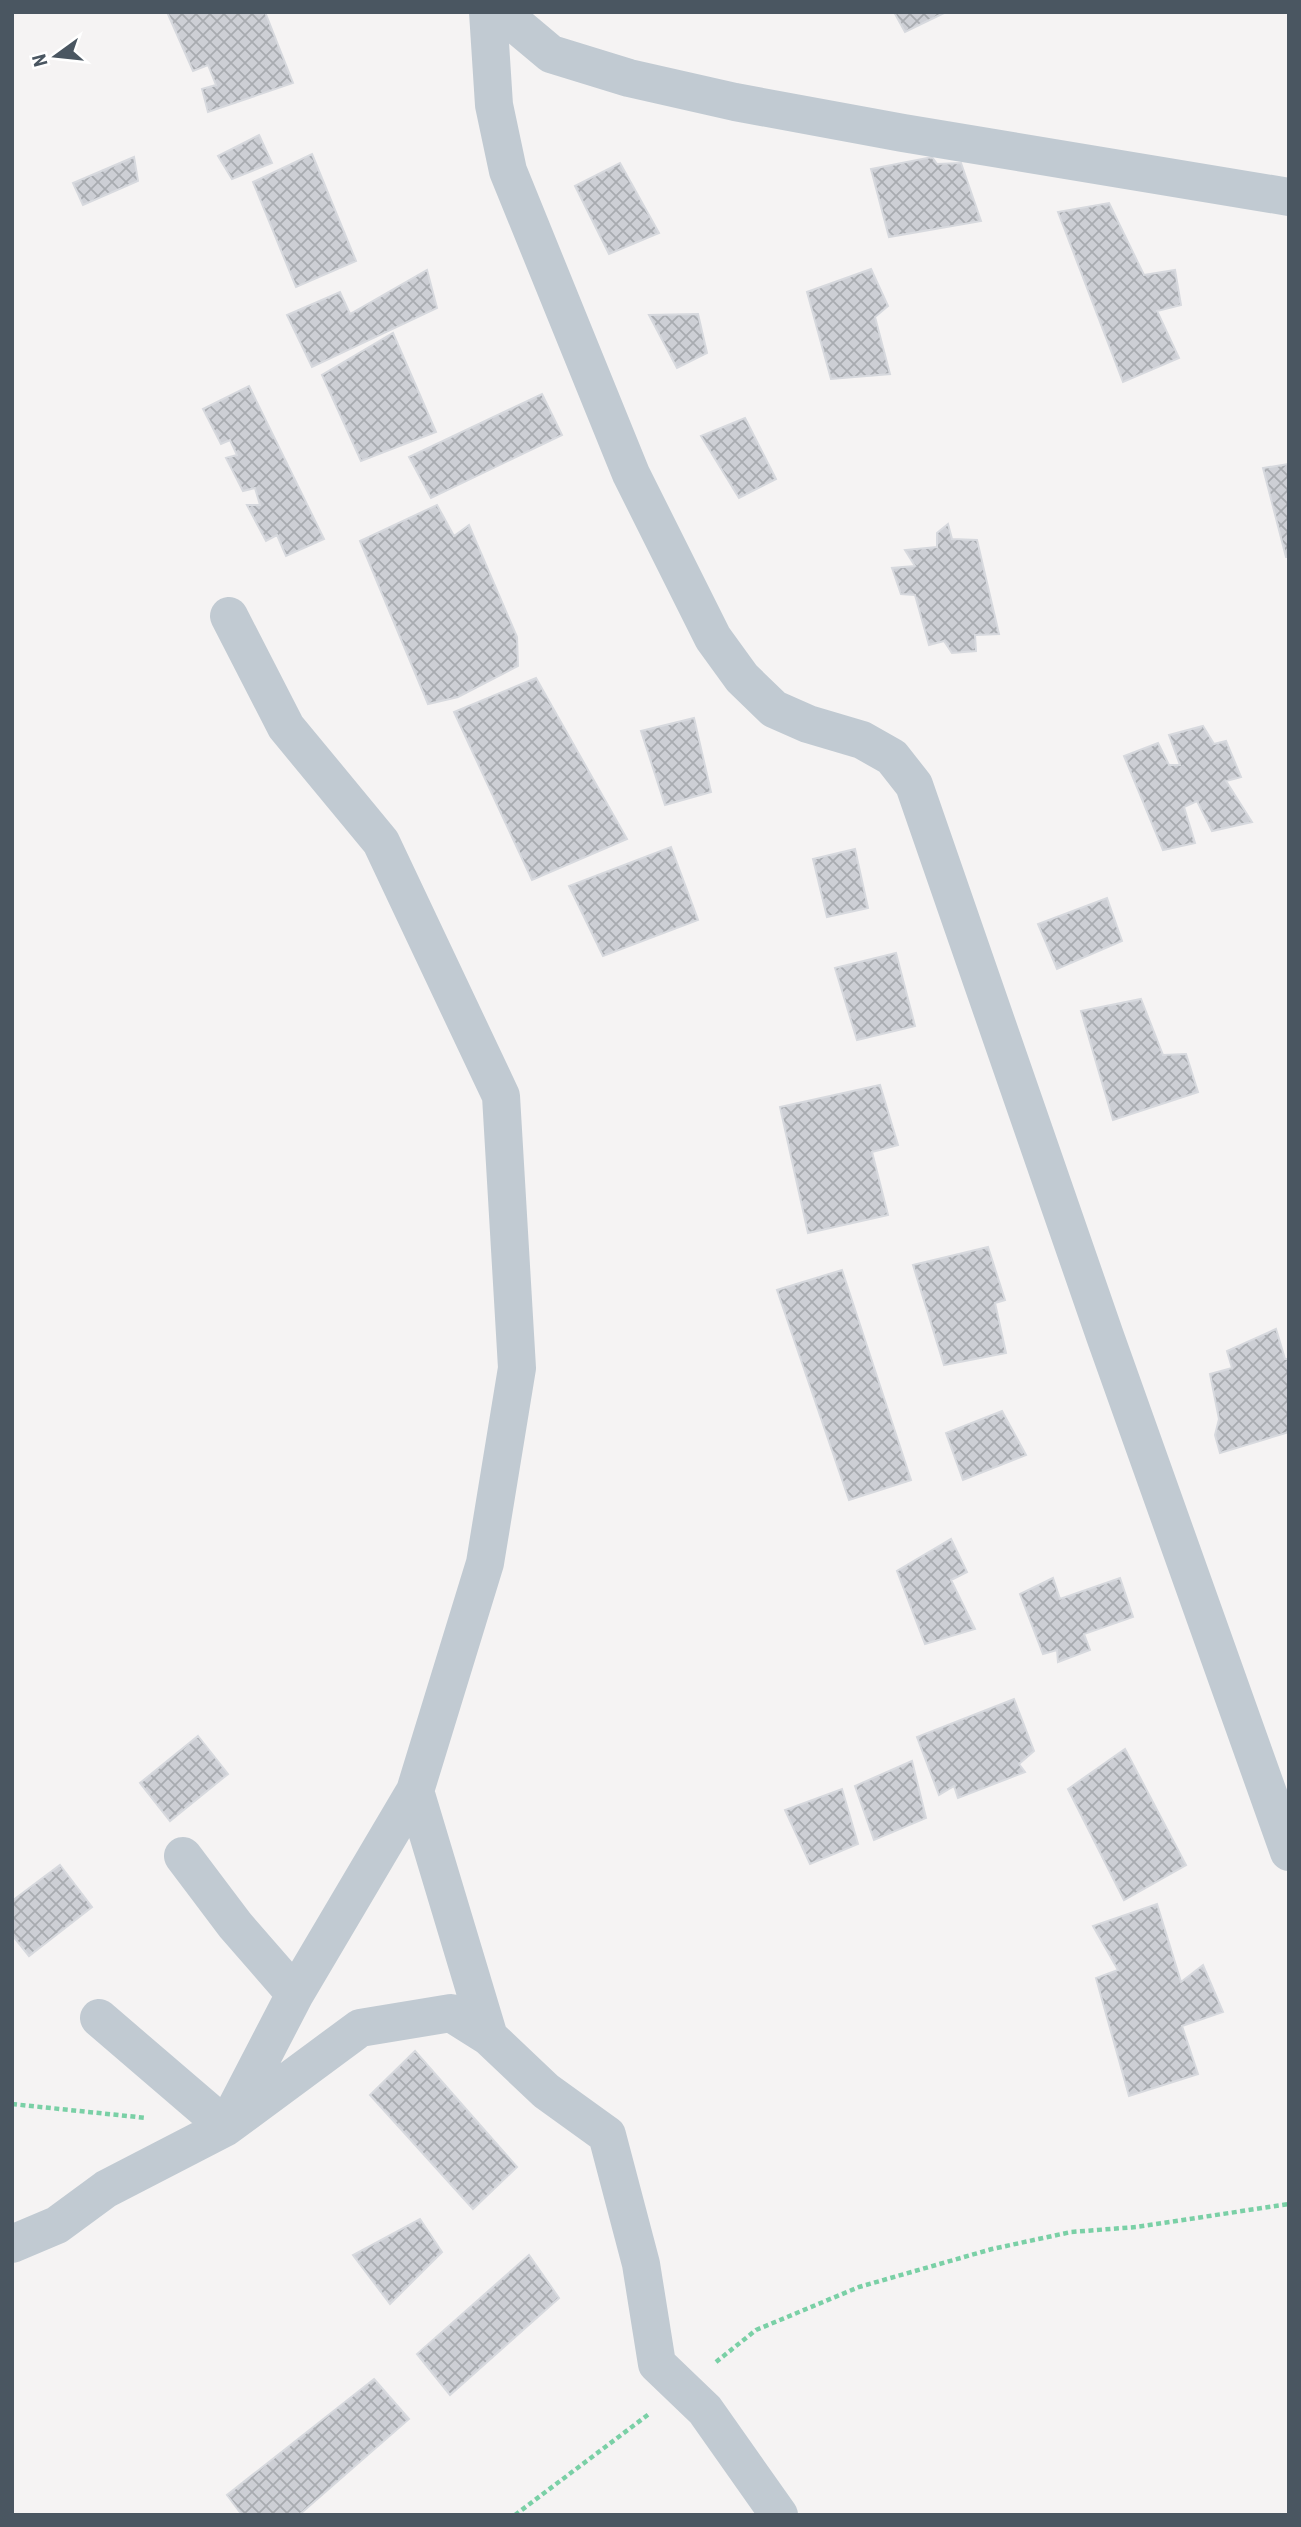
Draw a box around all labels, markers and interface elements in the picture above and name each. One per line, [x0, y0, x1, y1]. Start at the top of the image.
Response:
north arrow [21, 21, 91, 91]
text: N [27, 52, 53, 69]

